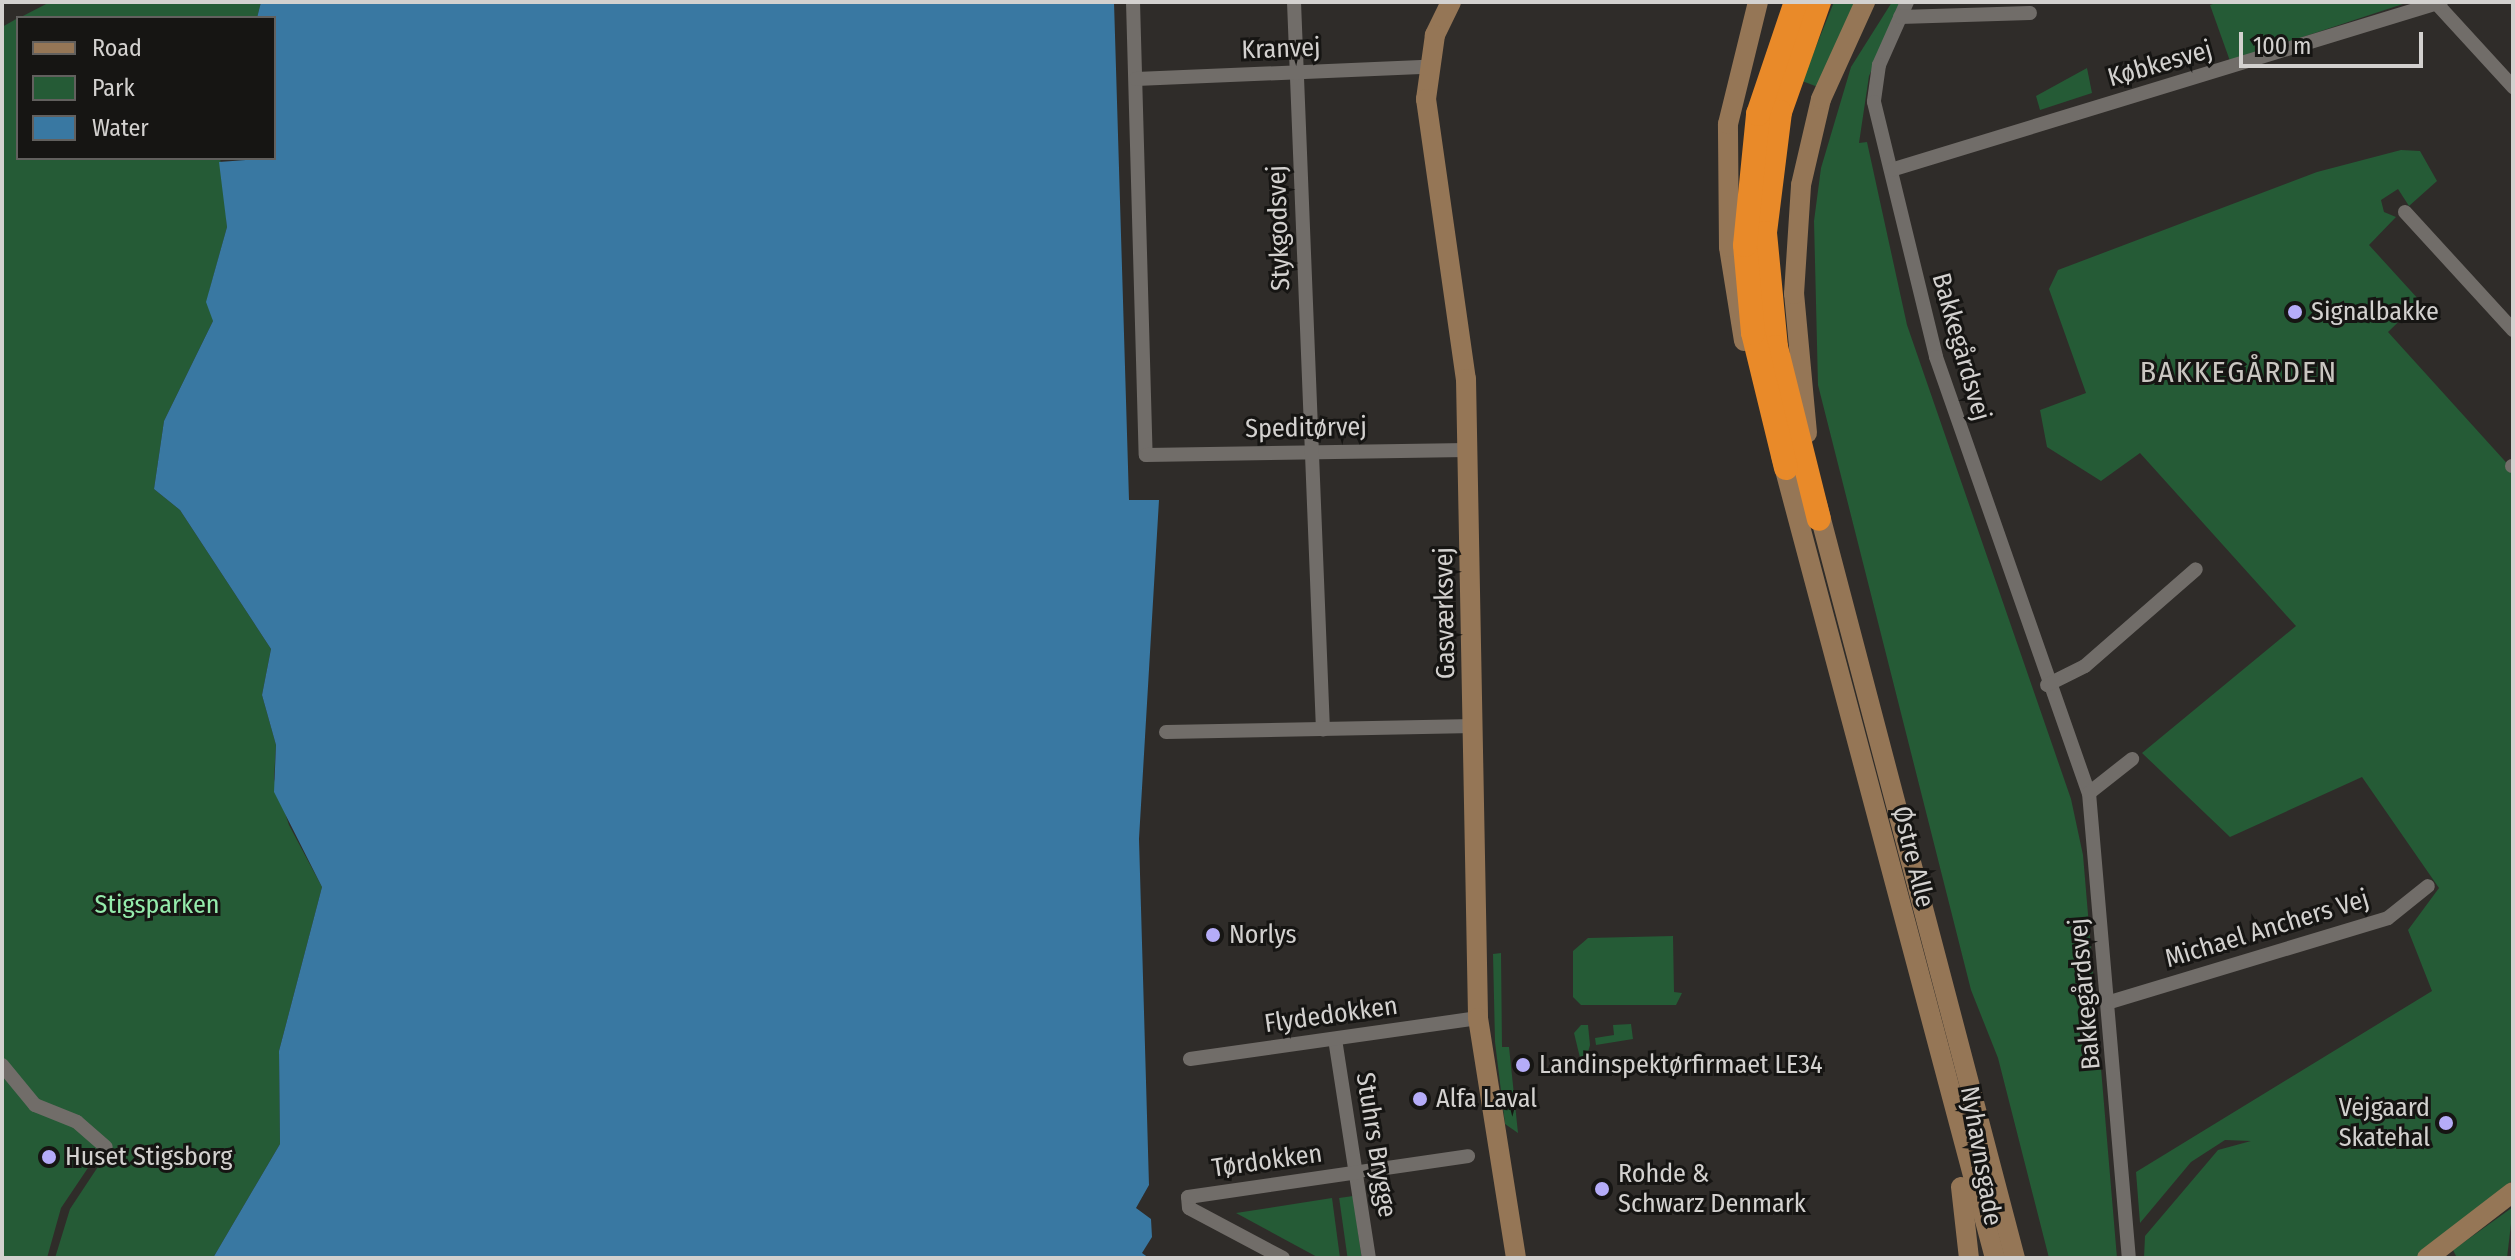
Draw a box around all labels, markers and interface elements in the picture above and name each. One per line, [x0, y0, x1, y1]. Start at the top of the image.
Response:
legend [16, 16, 276, 160]
scale bar [2243, 16, 2427, 66]
street label: Kranvej [1241, 32, 1321, 66]
text: 100 m [2253, 32, 2311, 60]
text: Road [92, 34, 142, 62]
street label: Købkesvej [2104, 34, 2216, 94]
text: Park [92, 74, 135, 102]
text: Water [92, 114, 149, 142]
street label: Stykgodsvej [1261, 165, 1297, 291]
street label: Bakkegårdsvej [1925, 270, 1997, 424]
place label: Signalbakke [2311, 296, 2439, 328]
marker: Signalbakke [2286, 303, 2304, 321]
district label: BAKKEGÅRDEN [2140, 354, 2338, 390]
street label: Speditørvej [1245, 411, 1367, 445]
street label: Gasværksvej [1428, 547, 1462, 679]
street label: Østre Alle [1885, 803, 1941, 911]
street label: Michael Anchers Vej [2161, 883, 2373, 975]
park label: Stigsparken [95, 889, 219, 921]
street label: Bakkegårdsvej [2063, 917, 2107, 1071]
place label: Norlys [1229, 919, 1297, 951]
marker: Norlys [1204, 926, 1222, 944]
street label: Flydedokken [1262, 990, 1400, 1040]
place label: Landinspektørfirmaet LE34 [1539, 1049, 1822, 1081]
marker: Landinspektørfirmaet LE34 [1514, 1056, 1532, 1074]
street label: Stuhrs Brygge [1349, 1070, 1403, 1220]
place label: Alfa Laval [1436, 1083, 1537, 1115]
street label: Nyhavnsgade [1953, 1084, 2009, 1228]
marker: Alfa Laval [1411, 1090, 1429, 1108]
place label: Vejgaard Skatehal [2339, 1092, 2430, 1154]
marker: Vejgaard Skatehal [2437, 1114, 2455, 1132]
street label: Tørdokken [1210, 1138, 1324, 1184]
place label: Huset Stigsborg [65, 1141, 232, 1173]
marker: Huset Stigsborg [40, 1148, 58, 1166]
place label: Rohde & Schwarz Denmark [1618, 1158, 1806, 1220]
marker: Rohde & Schwarz Denmark [1593, 1180, 1611, 1198]

